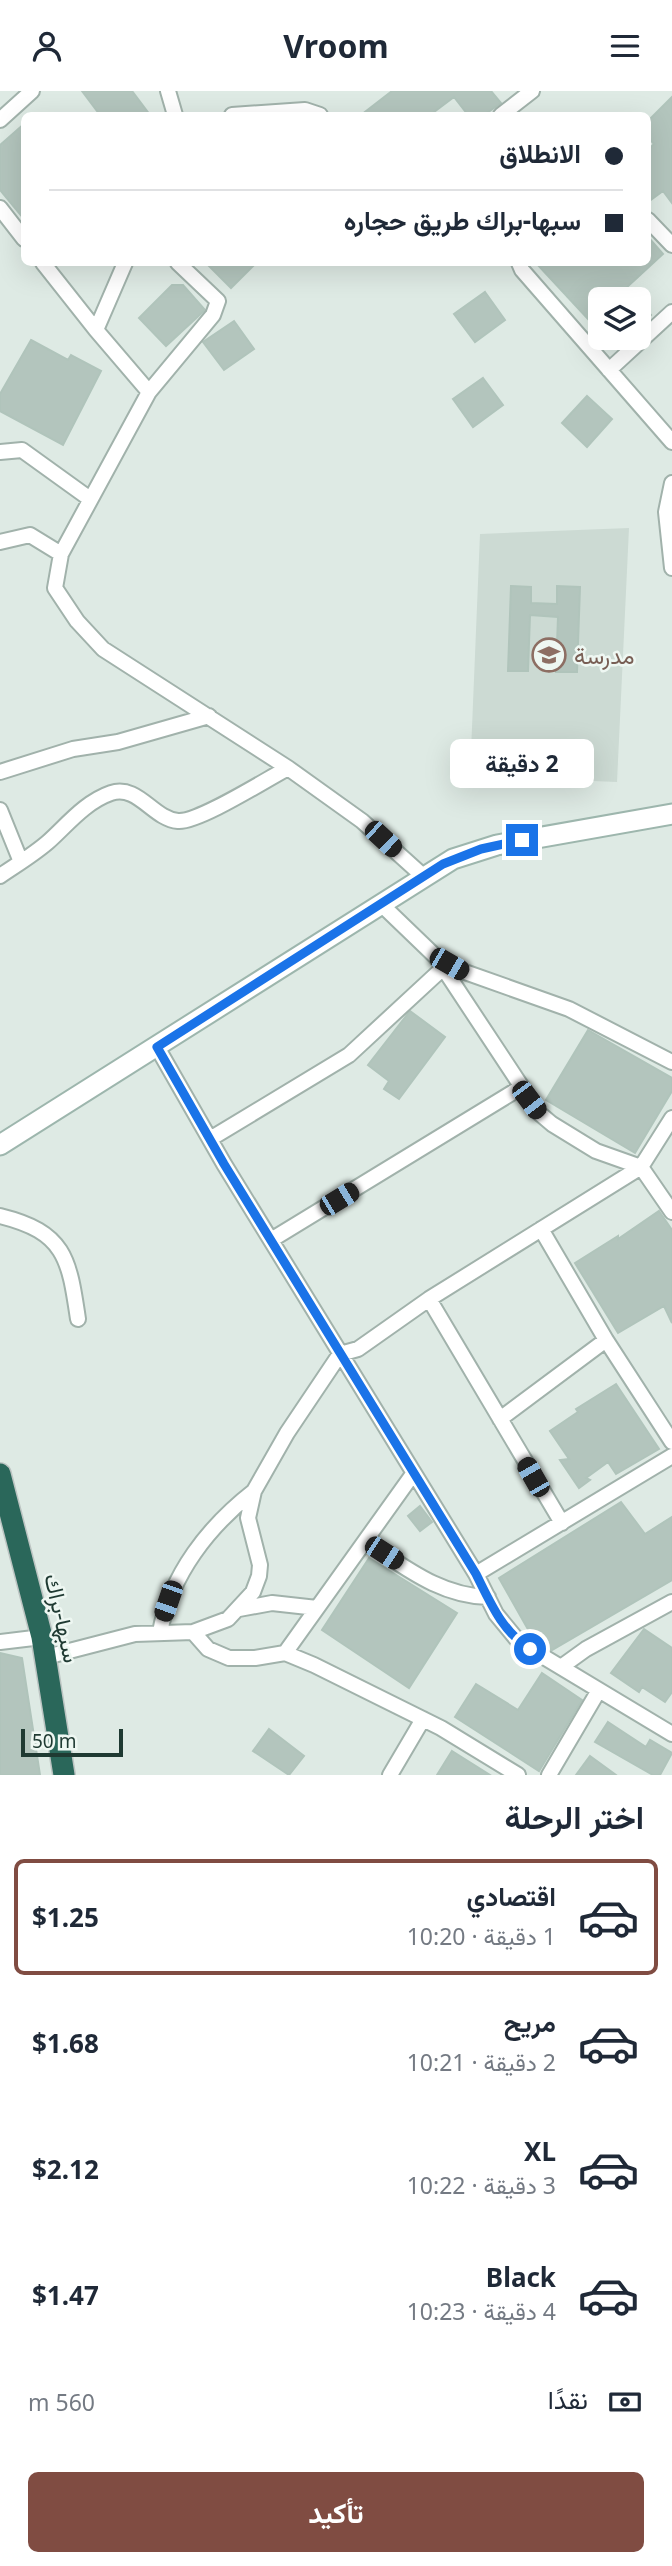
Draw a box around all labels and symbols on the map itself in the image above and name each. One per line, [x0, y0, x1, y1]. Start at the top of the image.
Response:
school or university icon: مدرسة [530, 636, 568, 674]
place label: مدرسة [574, 639, 635, 671]
callout: 2 دقيقة [450, 739, 594, 787]
car [361, 817, 406, 861]
route end [506, 824, 538, 856]
car [426, 944, 473, 984]
car [508, 1077, 551, 1123]
car [316, 1179, 363, 1219]
car [514, 1454, 553, 1500]
car [361, 1533, 408, 1573]
street label: سبها-براك [37, 1570, 89, 1666]
car [152, 1578, 185, 1624]
route start [514, 1633, 546, 1665]
scale bar [21, 1726, 122, 1758]

